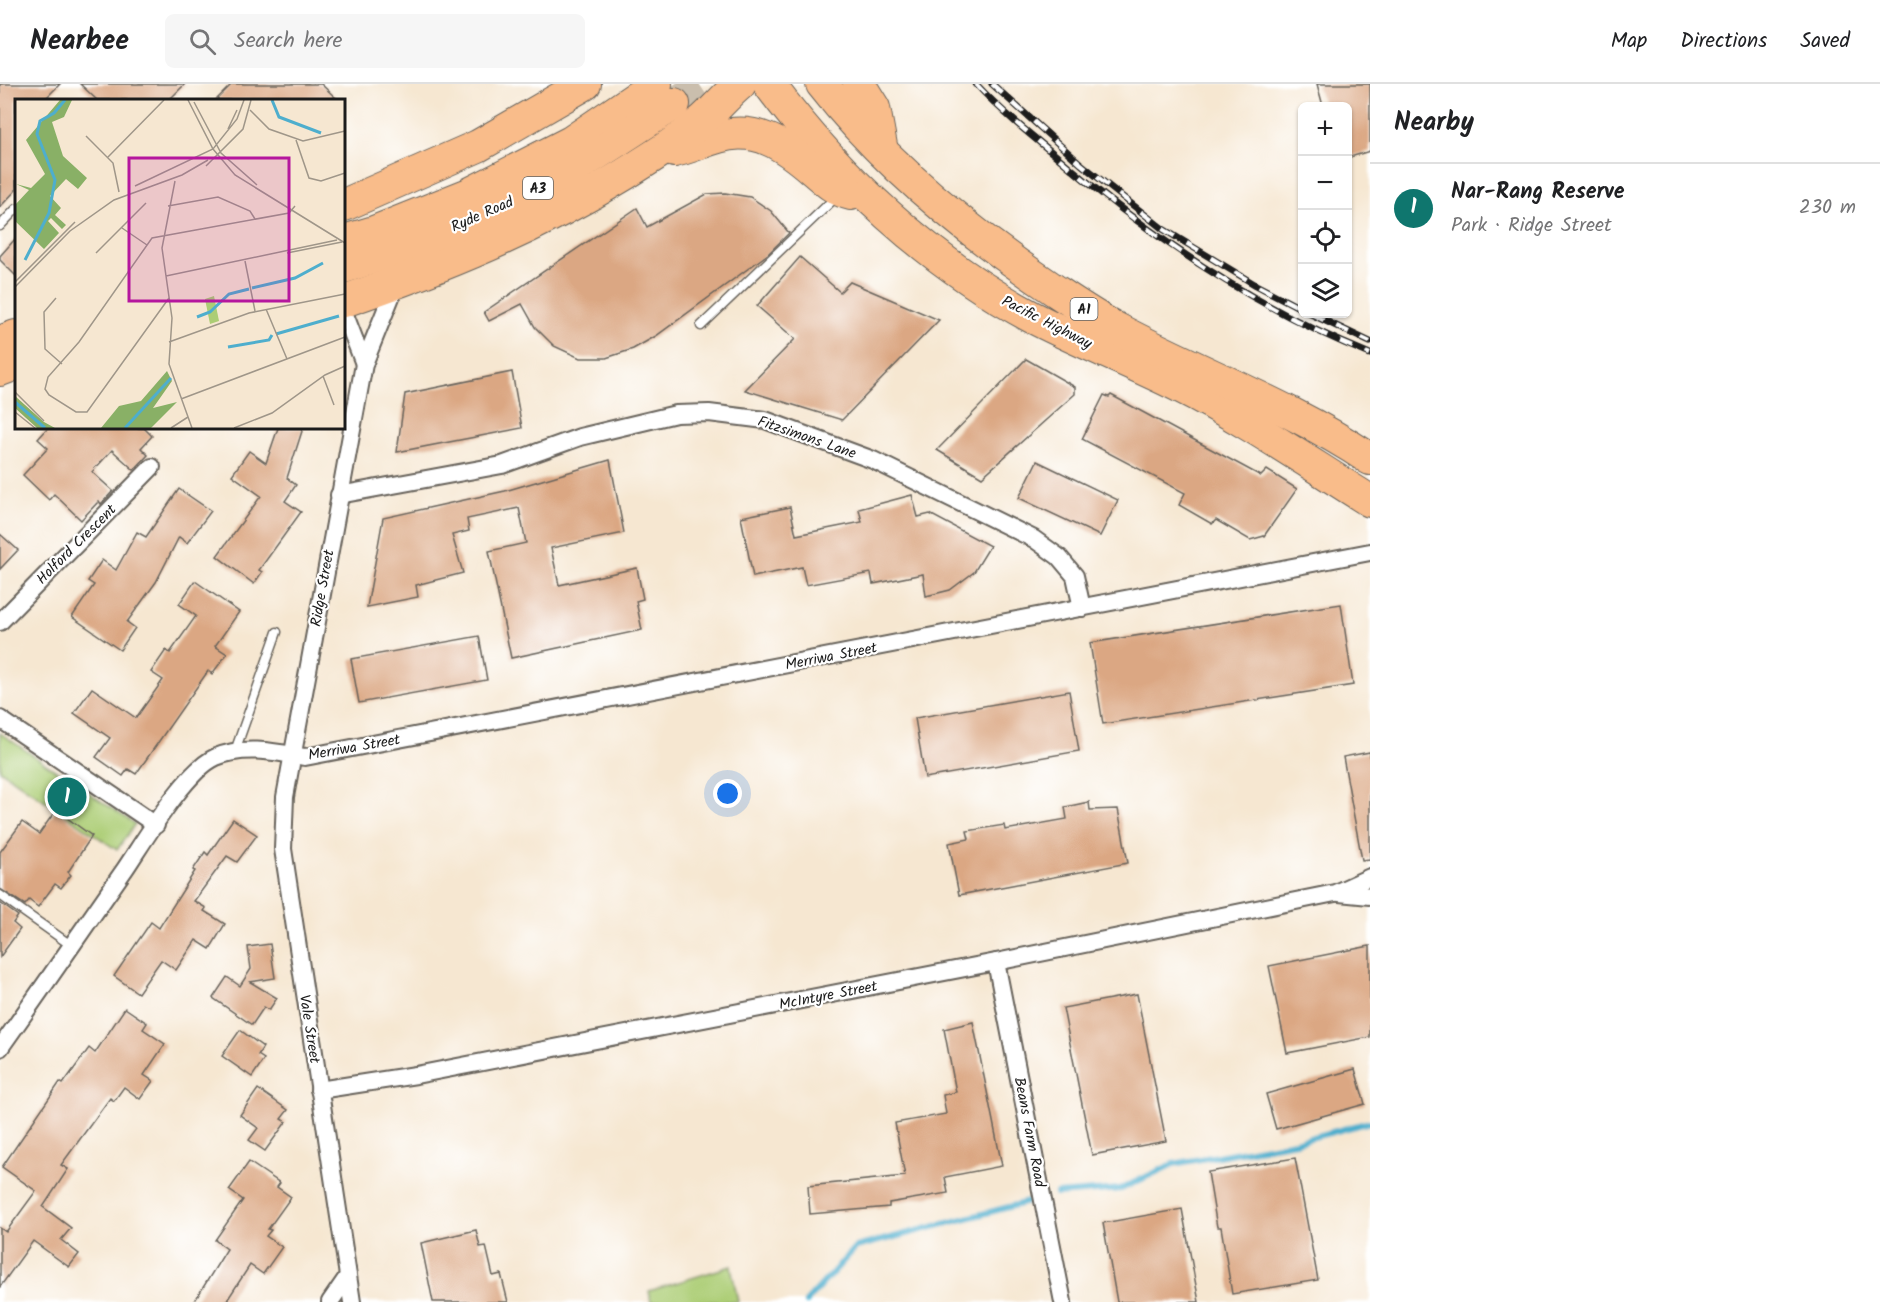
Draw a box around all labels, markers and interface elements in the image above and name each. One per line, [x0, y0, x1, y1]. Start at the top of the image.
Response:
search box [165, 14, 585, 68]
text: Nearbee [30, 19, 129, 64]
text: Search here [234, 24, 342, 59]
icon: search [186, 25, 219, 58]
text: Map [1611, 25, 1647, 58]
text: Directions [1680, 25, 1767, 58]
text: Saved [1800, 25, 1850, 58]
inset map [15, 99, 345, 429]
map controls [1298, 102, 1352, 318]
button: + [1298, 102, 1352, 156]
text: Nearby [1394, 102, 1474, 144]
button: − [1298, 156, 1352, 210]
text: Nar-Rang Reserve [1451, 175, 1624, 210]
road number: A3 [523, 177, 553, 199]
street label: Ryde Road [447, 190, 518, 239]
text: 1 [1410, 192, 1417, 224]
text: 230 m [1799, 192, 1856, 224]
button: locate [1298, 210, 1352, 264]
text: Park · Ridge Street [1451, 210, 1612, 242]
button: layers [1298, 264, 1352, 318]
street label: Pacific Highway [997, 290, 1097, 356]
road number: A1 [1070, 298, 1098, 320]
street label: Fitzsimons Lane [754, 410, 859, 466]
street label: Holford Crescent [31, 499, 123, 591]
street label: Ridge Street [304, 548, 342, 629]
street label: Merriwa Street [783, 636, 879, 678]
street label: Merriwa Street [306, 728, 402, 768]
pin: 1 [48, 774, 86, 820]
your location [713, 779, 742, 808]
street label: McIntyre Street [777, 975, 880, 1017]
street label: Vale Street [292, 993, 326, 1066]
street label: Beans Farm Road [1007, 1075, 1052, 1190]

